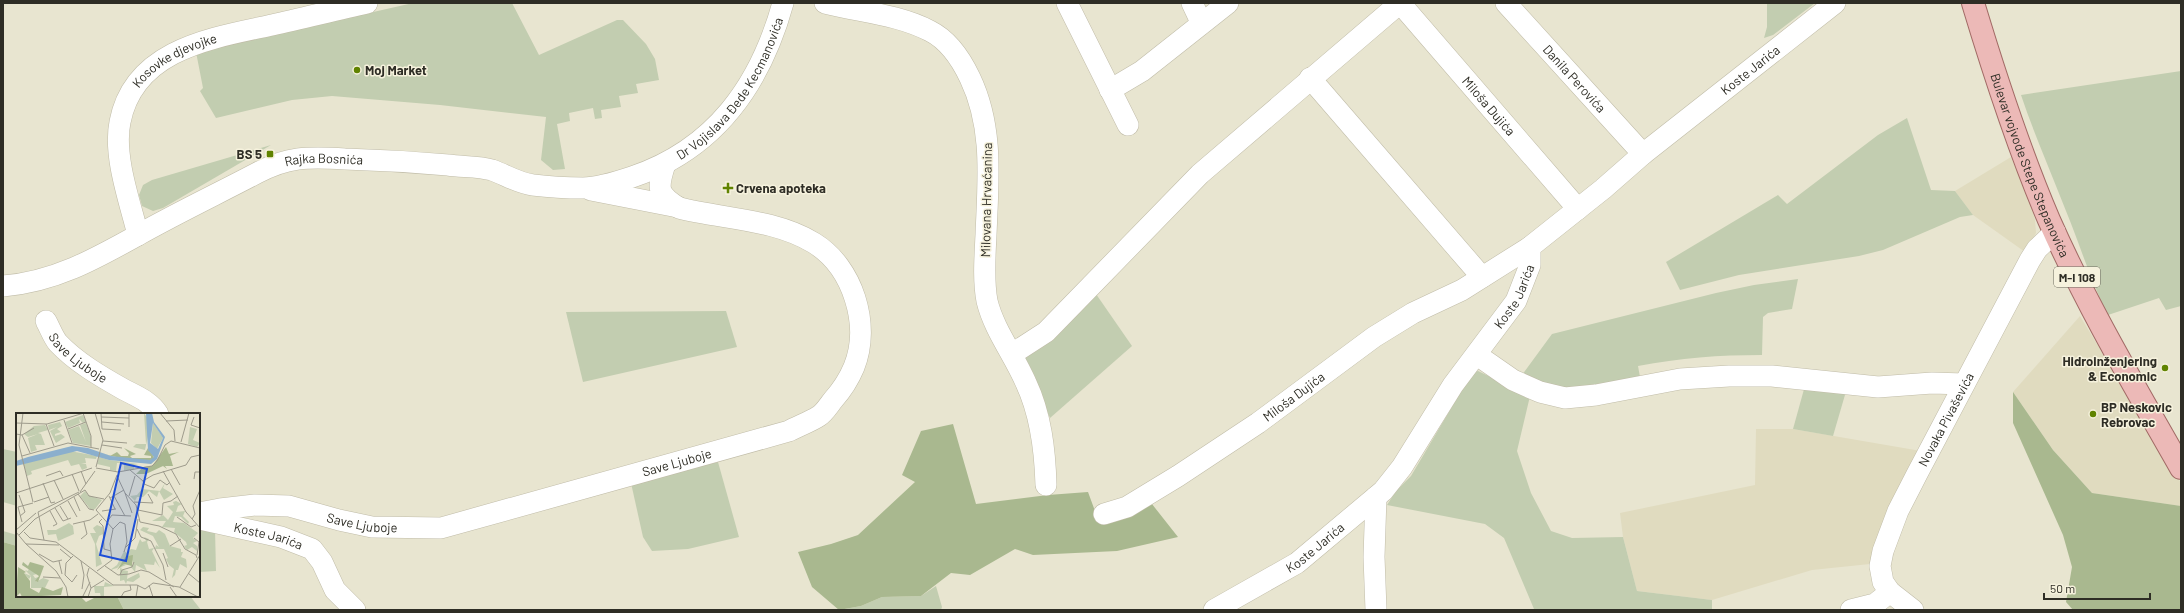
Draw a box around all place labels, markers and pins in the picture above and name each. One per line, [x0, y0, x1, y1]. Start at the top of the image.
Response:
place label: Moj Market [365, 62, 427, 78]
marker: Moj Market [352, 65, 362, 75]
place label: BS 5 [237, 146, 262, 162]
marker: BS 5 [265, 149, 275, 159]
place label: Crvena apoteka [736, 180, 826, 196]
marker: Crvena apoteka [723, 183, 733, 193]
place label: Hidroinženjering & Economic [2062, 353, 2157, 384]
marker: Hidroinženjering & Economic [2160, 363, 2170, 373]
place label: BP Neskovic Rebrovac [2101, 399, 2172, 430]
marker: BP Neskovic Rebrovac [2088, 409, 2098, 419]

